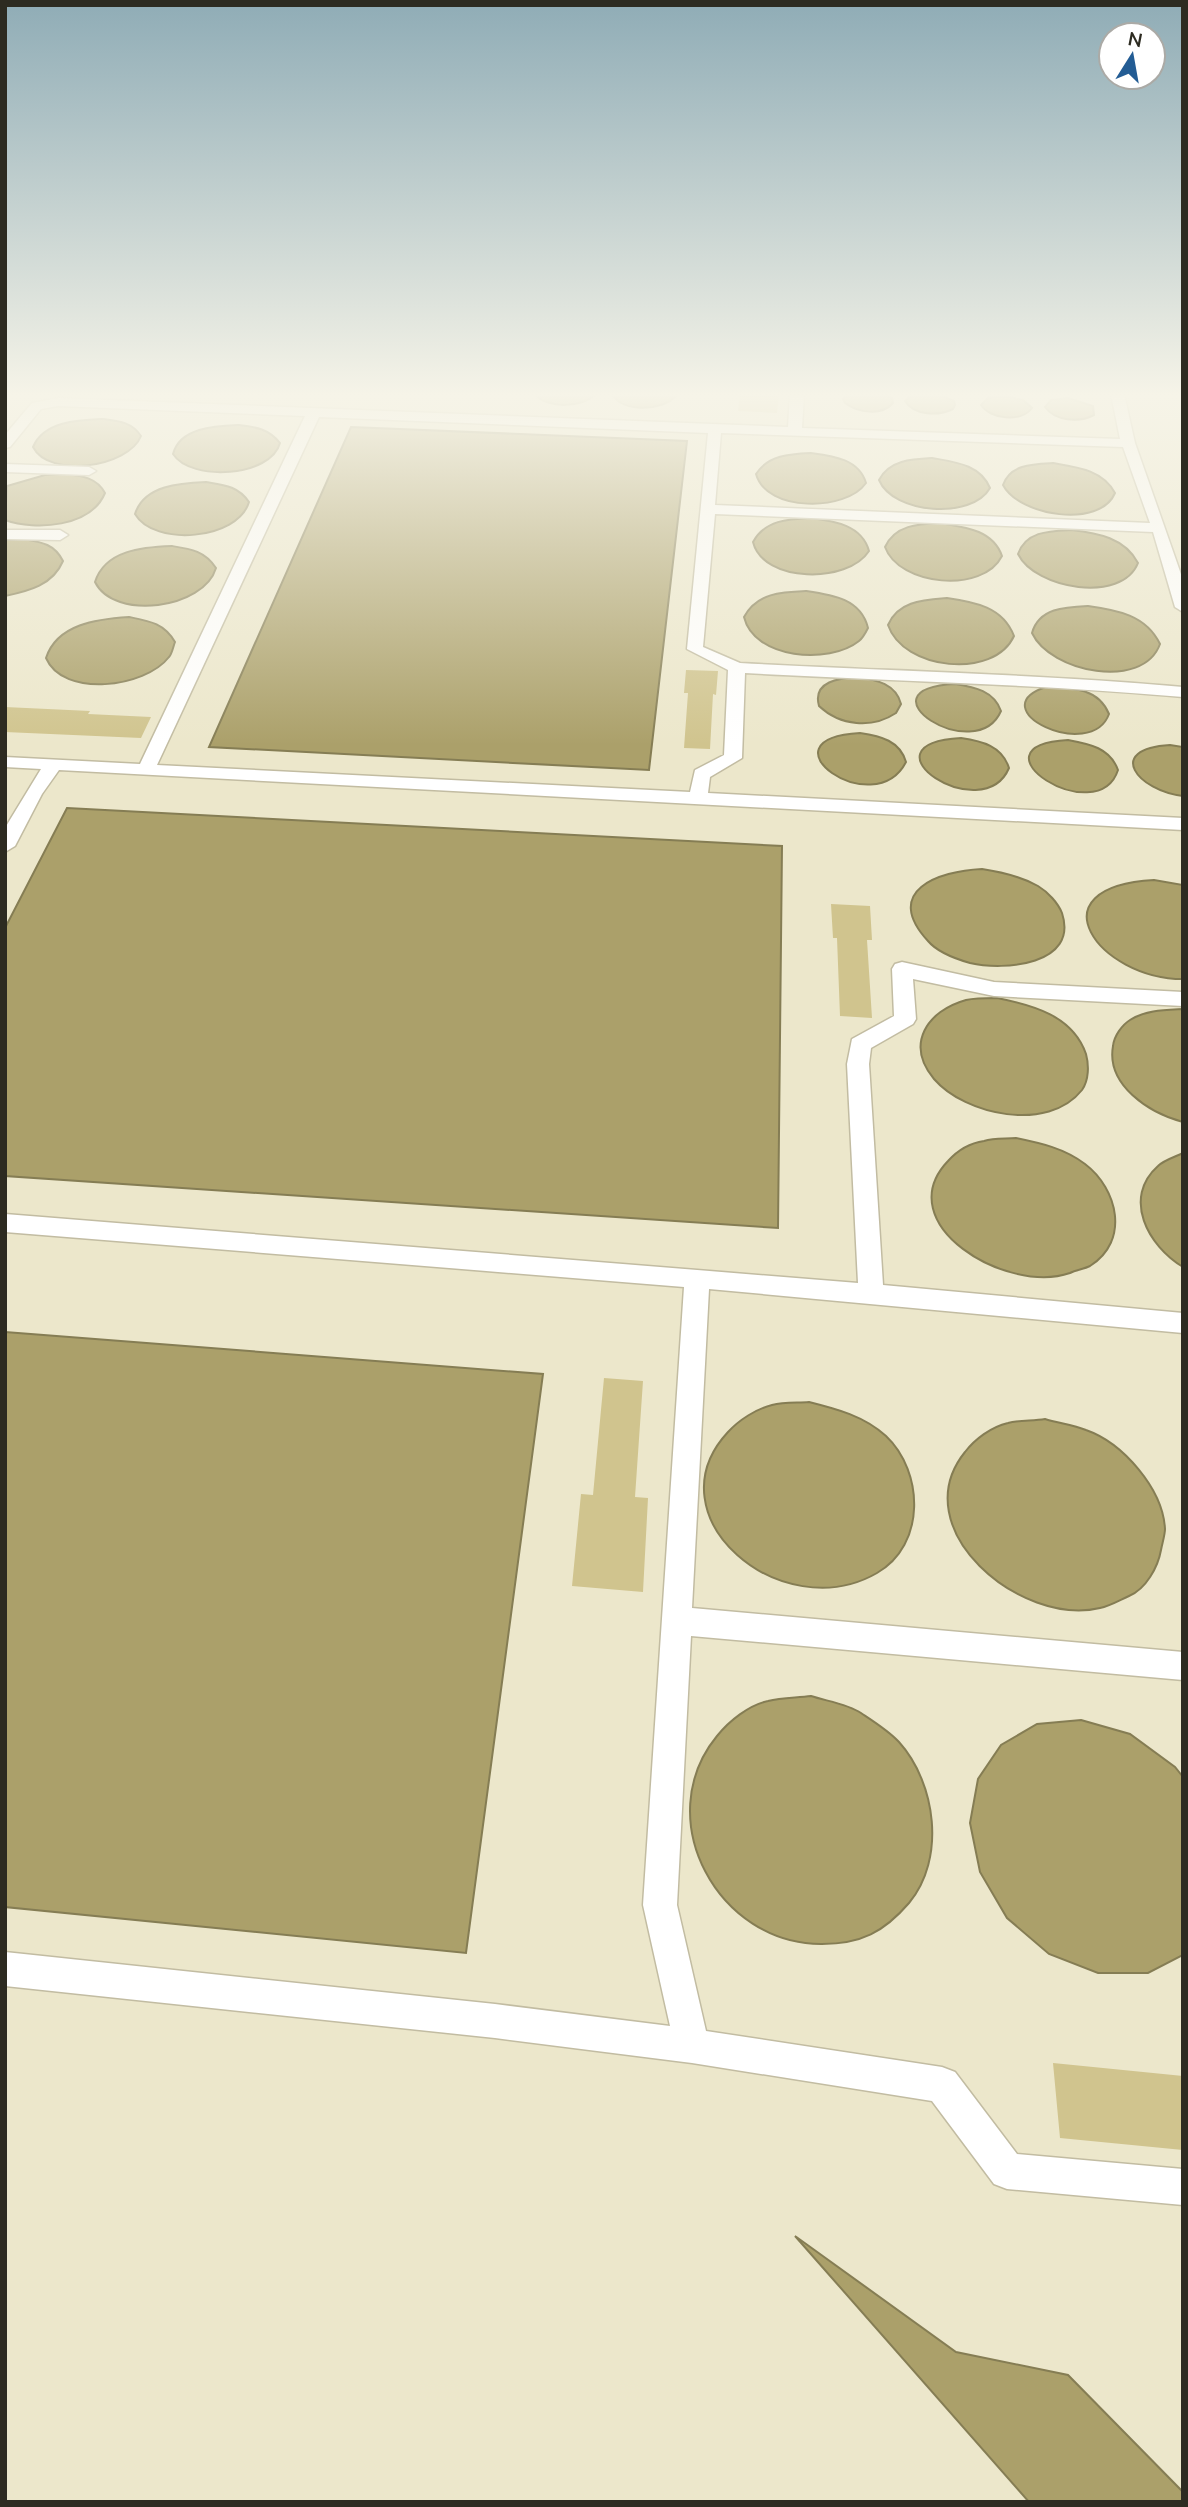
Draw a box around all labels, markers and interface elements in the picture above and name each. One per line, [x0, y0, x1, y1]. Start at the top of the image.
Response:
north arrow [1097, 21, 1167, 91]
text: N [1126, 26, 1145, 54]

